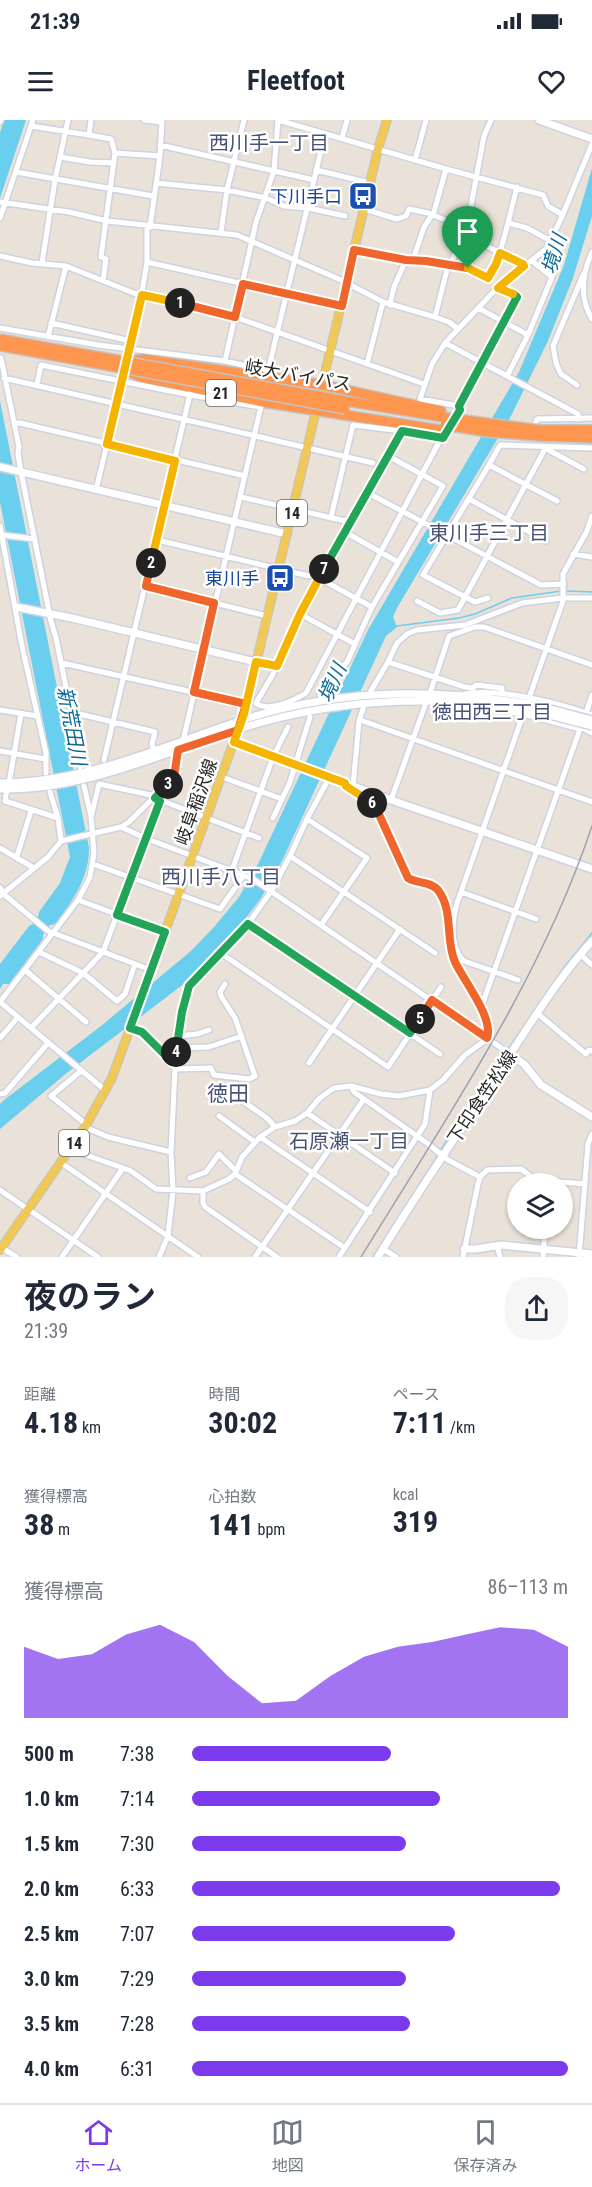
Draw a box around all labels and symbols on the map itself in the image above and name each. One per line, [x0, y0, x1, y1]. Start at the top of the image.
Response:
district label: 西川手一丁目 [209, 131, 329, 155]
bus stop icon: 下川手口 [347, 180, 379, 212]
place label: 下川手口 [270, 186, 342, 207]
pin [442, 206, 493, 268]
water label: 境川 [537, 229, 572, 277]
pin: 1 [165, 288, 195, 318]
street label: 岐大バイパス [243, 355, 353, 395]
road number: 21 [206, 380, 236, 406]
road number: 14 [277, 500, 307, 526]
district label: 東川手三丁目 [429, 521, 549, 545]
pin: 2 [136, 548, 166, 578]
pin: 7 [309, 554, 339, 584]
bus stop icon: 東川手 [264, 562, 296, 594]
place label: 東川手 [205, 568, 259, 589]
water label: 境川 [313, 658, 352, 706]
water label: 新荒田川 [53, 684, 92, 770]
district label: 徳田西三丁目 [432, 700, 552, 724]
street label: 岐阜稲沢線 [171, 756, 221, 848]
pin: 3 [153, 769, 183, 799]
pin: 6 [357, 788, 387, 818]
district label: 西川手八丁目 [161, 865, 281, 889]
pin: 5 [405, 1004, 435, 1034]
pin: 4 [161, 1037, 191, 1067]
street label: 下印食笠松線 [443, 1046, 521, 1148]
district label: 徳田 [207, 1082, 249, 1106]
district label: 石原瀬一丁目 [289, 1129, 409, 1153]
road number: 14 [59, 1130, 89, 1156]

